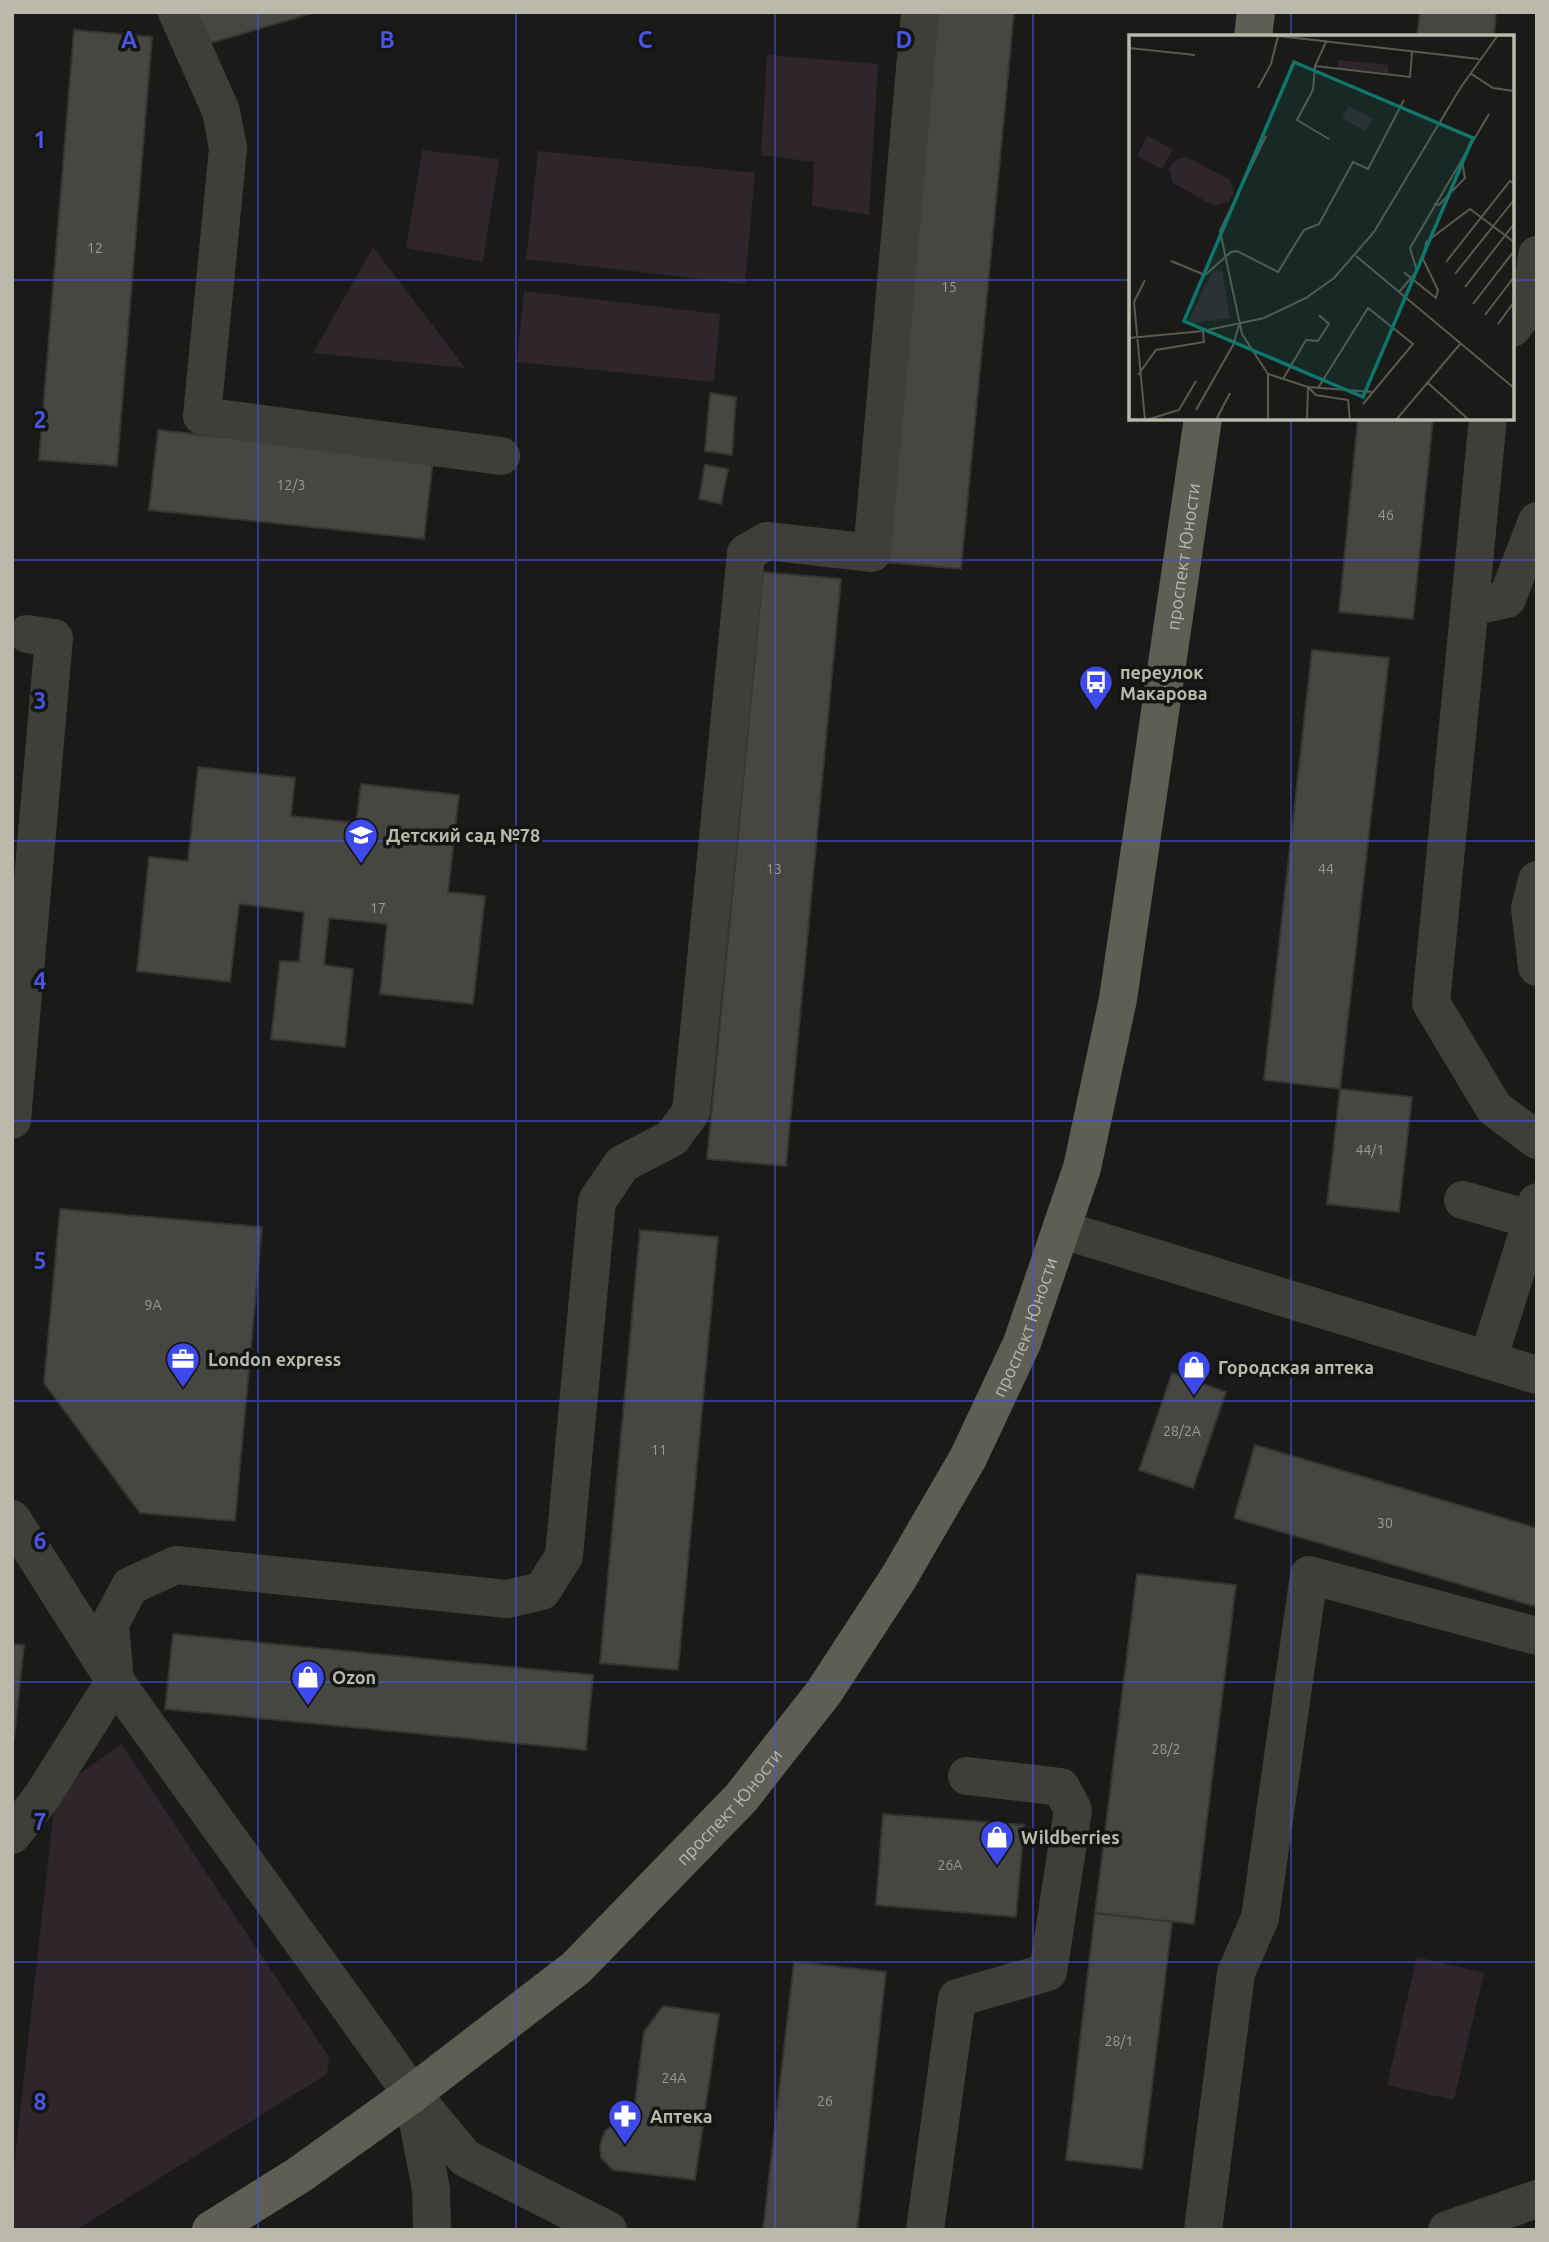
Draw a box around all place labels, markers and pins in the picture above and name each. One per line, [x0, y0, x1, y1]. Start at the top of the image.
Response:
place label: переулок Макарова [1120, 662, 1208, 703]
bus stop icon: переулок Макарова [1077, 663, 1115, 712]
school or university icon: Детский сад №78 [342, 816, 380, 865]
place label: Детский сад №78 [386, 825, 540, 845]
office icon: London express [164, 1340, 202, 1389]
shop icon: Городская аптека [1175, 1348, 1213, 1397]
place label: London express [208, 1349, 341, 1369]
place label: Городская аптека [1218, 1357, 1374, 1377]
shop icon: Ozon [289, 1658, 327, 1707]
place label: Ozon [332, 1667, 376, 1687]
shop icon: Wildberries [978, 1818, 1016, 1867]
place label: Wildberries [1021, 1827, 1120, 1847]
pharmacy icon: Аптека [606, 2097, 644, 2146]
place label: Аптека [650, 2106, 713, 2126]

